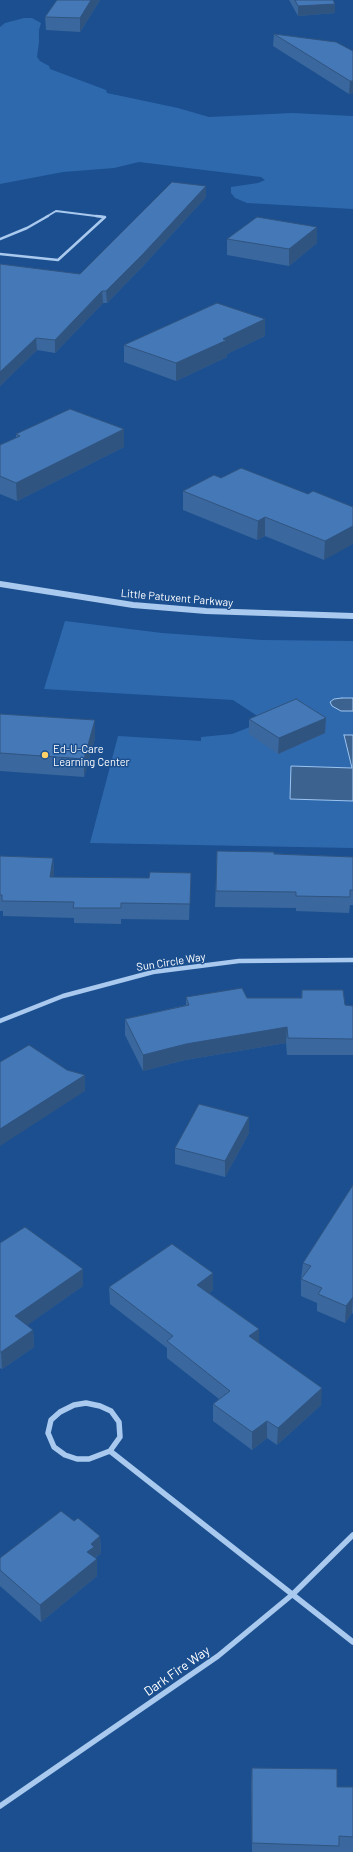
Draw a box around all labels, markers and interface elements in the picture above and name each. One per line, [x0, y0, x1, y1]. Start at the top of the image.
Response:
street label: Little Patuxent Parkway [120, 587, 234, 609]
place label: Ed-U-Care Learning Center [53, 742, 130, 768]
marker: Ed-U-Care Learning Center [40, 750, 50, 760]
street label: Sun Circle Way [135, 950, 207, 974]
street label: Dark Fire Way [141, 1643, 213, 1699]

